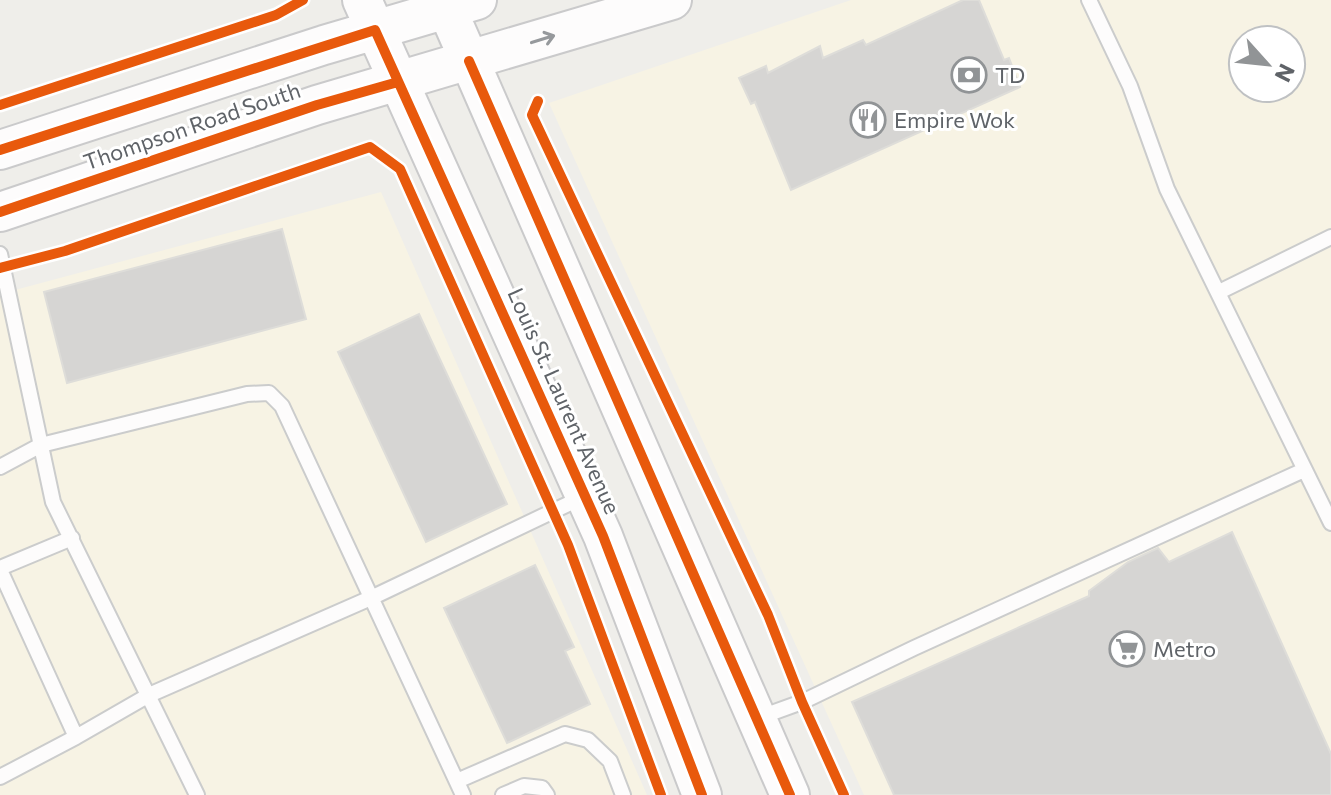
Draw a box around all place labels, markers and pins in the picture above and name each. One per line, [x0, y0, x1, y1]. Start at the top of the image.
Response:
bank icon: TD [950, 56, 988, 94]
place label: TD [995, 61, 1025, 88]
restaurant icon: Empire Wok [849, 101, 887, 139]
place label: Empire Wok [894, 106, 1015, 133]
supermarket icon: Metro [1108, 630, 1146, 668]
place label: Metro [1153, 635, 1216, 662]

